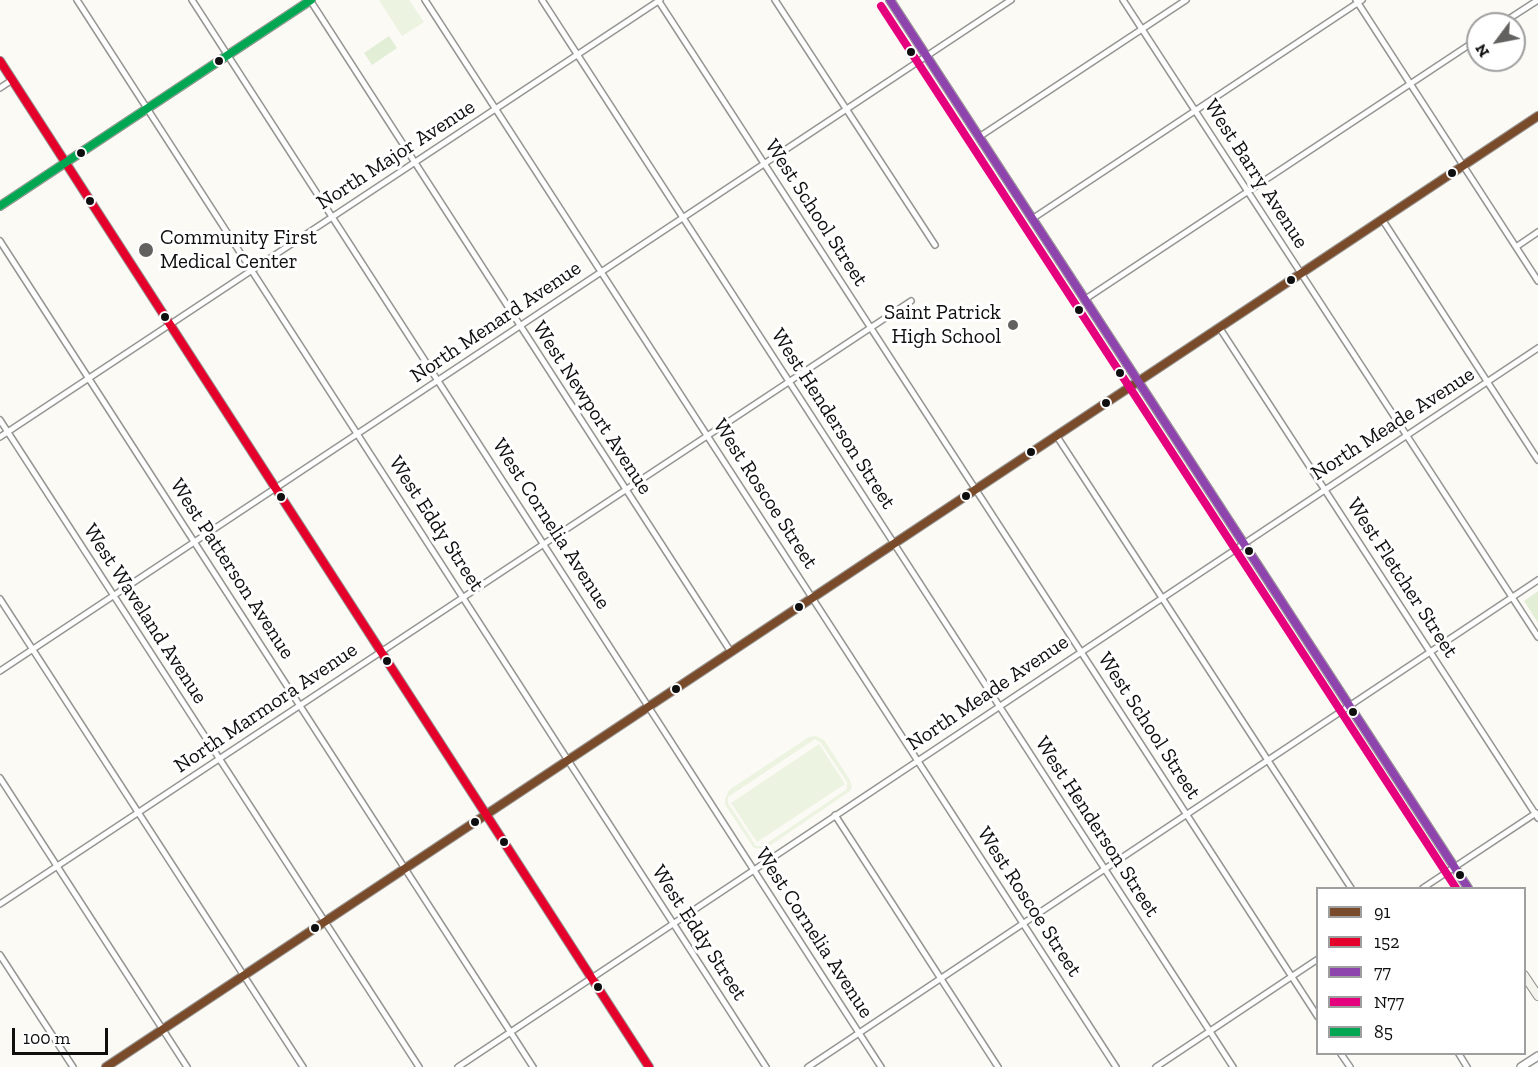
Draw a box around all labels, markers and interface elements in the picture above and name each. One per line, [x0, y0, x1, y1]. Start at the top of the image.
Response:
north arrow [1466, 12, 1526, 72]
text: N [1471, 41, 1493, 61]
unlabelled marker [905, 46, 917, 58]
unlabelled marker [213, 55, 225, 67]
street label: North Major Avenue [312, 94, 480, 216]
street label: West Barry Avenue [1198, 95, 1314, 253]
street label: West School Street [759, 135, 873, 291]
unlabelled marker [75, 147, 87, 159]
unlabelled marker [1446, 167, 1458, 179]
unlabelled marker [84, 195, 96, 207]
place label: Community First Medical Center [160, 225, 317, 275]
marker: Community First Medical Center [137, 241, 155, 259]
street label: North Menard Avenue [406, 255, 586, 389]
unlabelled marker [1285, 274, 1297, 286]
place label: Saint Patrick High School [884, 300, 1001, 350]
unlabelled marker [1073, 304, 1085, 316]
unlabelled marker [159, 311, 171, 323]
street label: West Newport Avenue [527, 317, 657, 499]
marker: Saint Patrick High School [1006, 318, 1020, 332]
street label: West Henderson Street [765, 324, 901, 514]
street label: North Meade Avenue [1307, 362, 1479, 486]
unlabelled marker [1114, 367, 1126, 379]
unlabelled marker [1100, 397, 1112, 409]
street label: West Roscoe Street [707, 414, 823, 574]
street label: West Cornelia Avenue [486, 434, 616, 614]
unlabelled marker [1025, 446, 1037, 458]
street label: West Eddy Street [383, 452, 489, 596]
street label: West Patterson Avenue [164, 474, 300, 664]
unlabelled marker [960, 490, 972, 502]
unlabelled marker [275, 491, 287, 503]
street label: West Fletcher Street [1341, 493, 1463, 663]
street label: West Waveland Avenue [77, 519, 213, 709]
unlabelled marker [1243, 545, 1255, 557]
unlabelled marker [793, 601, 805, 613]
street label: North Meade Avenue [902, 630, 1074, 756]
street label: North Marmora Avenue [170, 637, 362, 779]
street label: West School Street [1092, 648, 1206, 804]
unlabelled marker [381, 655, 393, 667]
unlabelled marker [670, 683, 682, 695]
unlabelled marker [1347, 706, 1359, 718]
street label: West Henderson Street [1029, 732, 1165, 922]
unlabelled marker [469, 816, 481, 828]
street label: West Roscoe Street [971, 822, 1087, 982]
unlabelled marker [498, 836, 510, 848]
street label: West Cornelia Avenue [749, 843, 879, 1023]
street label: West Eddy Street [646, 861, 752, 1005]
unlabelled marker [1454, 869, 1466, 881]
legend [1316, 887, 1526, 1055]
text: 91 [1374, 901, 1391, 923]
unlabelled marker [309, 922, 321, 934]
text: 152 [1374, 931, 1399, 953]
text: 77 [1374, 961, 1391, 983]
unlabelled marker [592, 981, 604, 993]
text: N77 [1374, 991, 1404, 1013]
scale bar [15, 1016, 111, 1054]
text: 85 [1374, 1021, 1393, 1043]
text: 100 m [23, 1027, 70, 1049]

